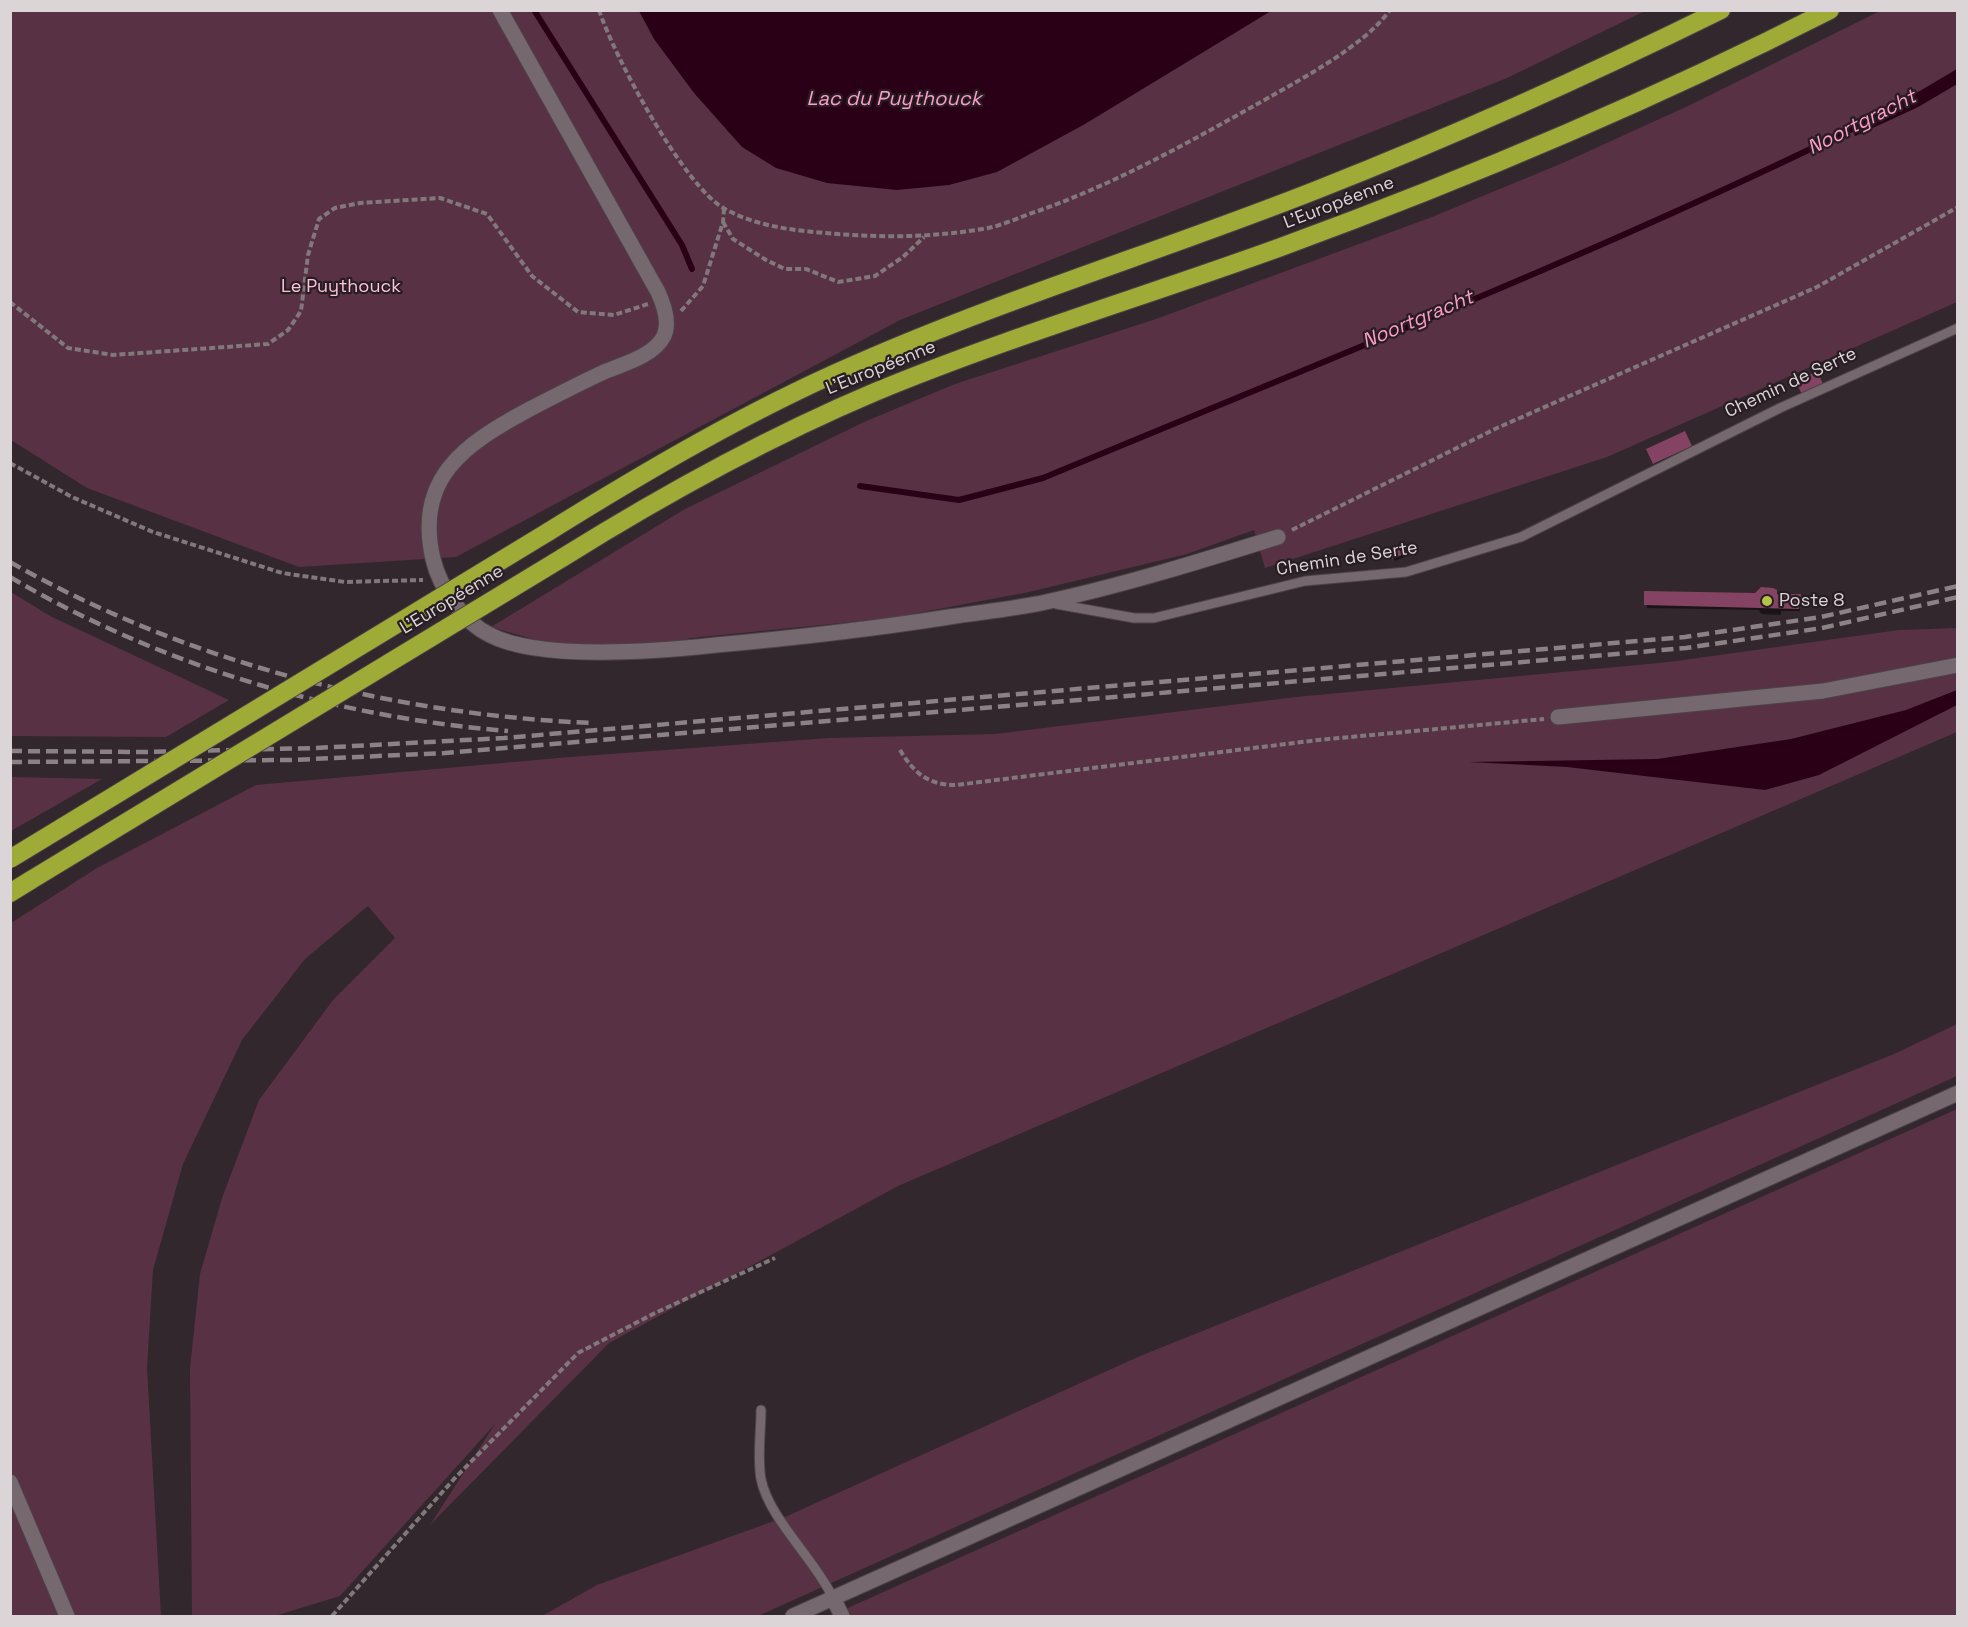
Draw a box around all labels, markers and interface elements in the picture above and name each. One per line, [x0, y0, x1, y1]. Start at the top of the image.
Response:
water label: Noortgracht [1804, 85, 1920, 161]
water label: Lac du Puythouck [807, 88, 981, 112]
street label: L'Européenne [1281, 172, 1397, 234]
park label: Le Puythouck [281, 276, 401, 298]
water label: Noortgracht [1359, 286, 1477, 354]
street label: L'Européenne [823, 336, 939, 400]
street label: Chemin de Serte [1722, 343, 1860, 423]
street label: Chemin de Serte [1275, 537, 1419, 581]
street label: L'Européenne [396, 561, 508, 639]
place label: Poste 8 [1779, 590, 1844, 612]
marker: Poste 8 [1760, 594, 1774, 608]

